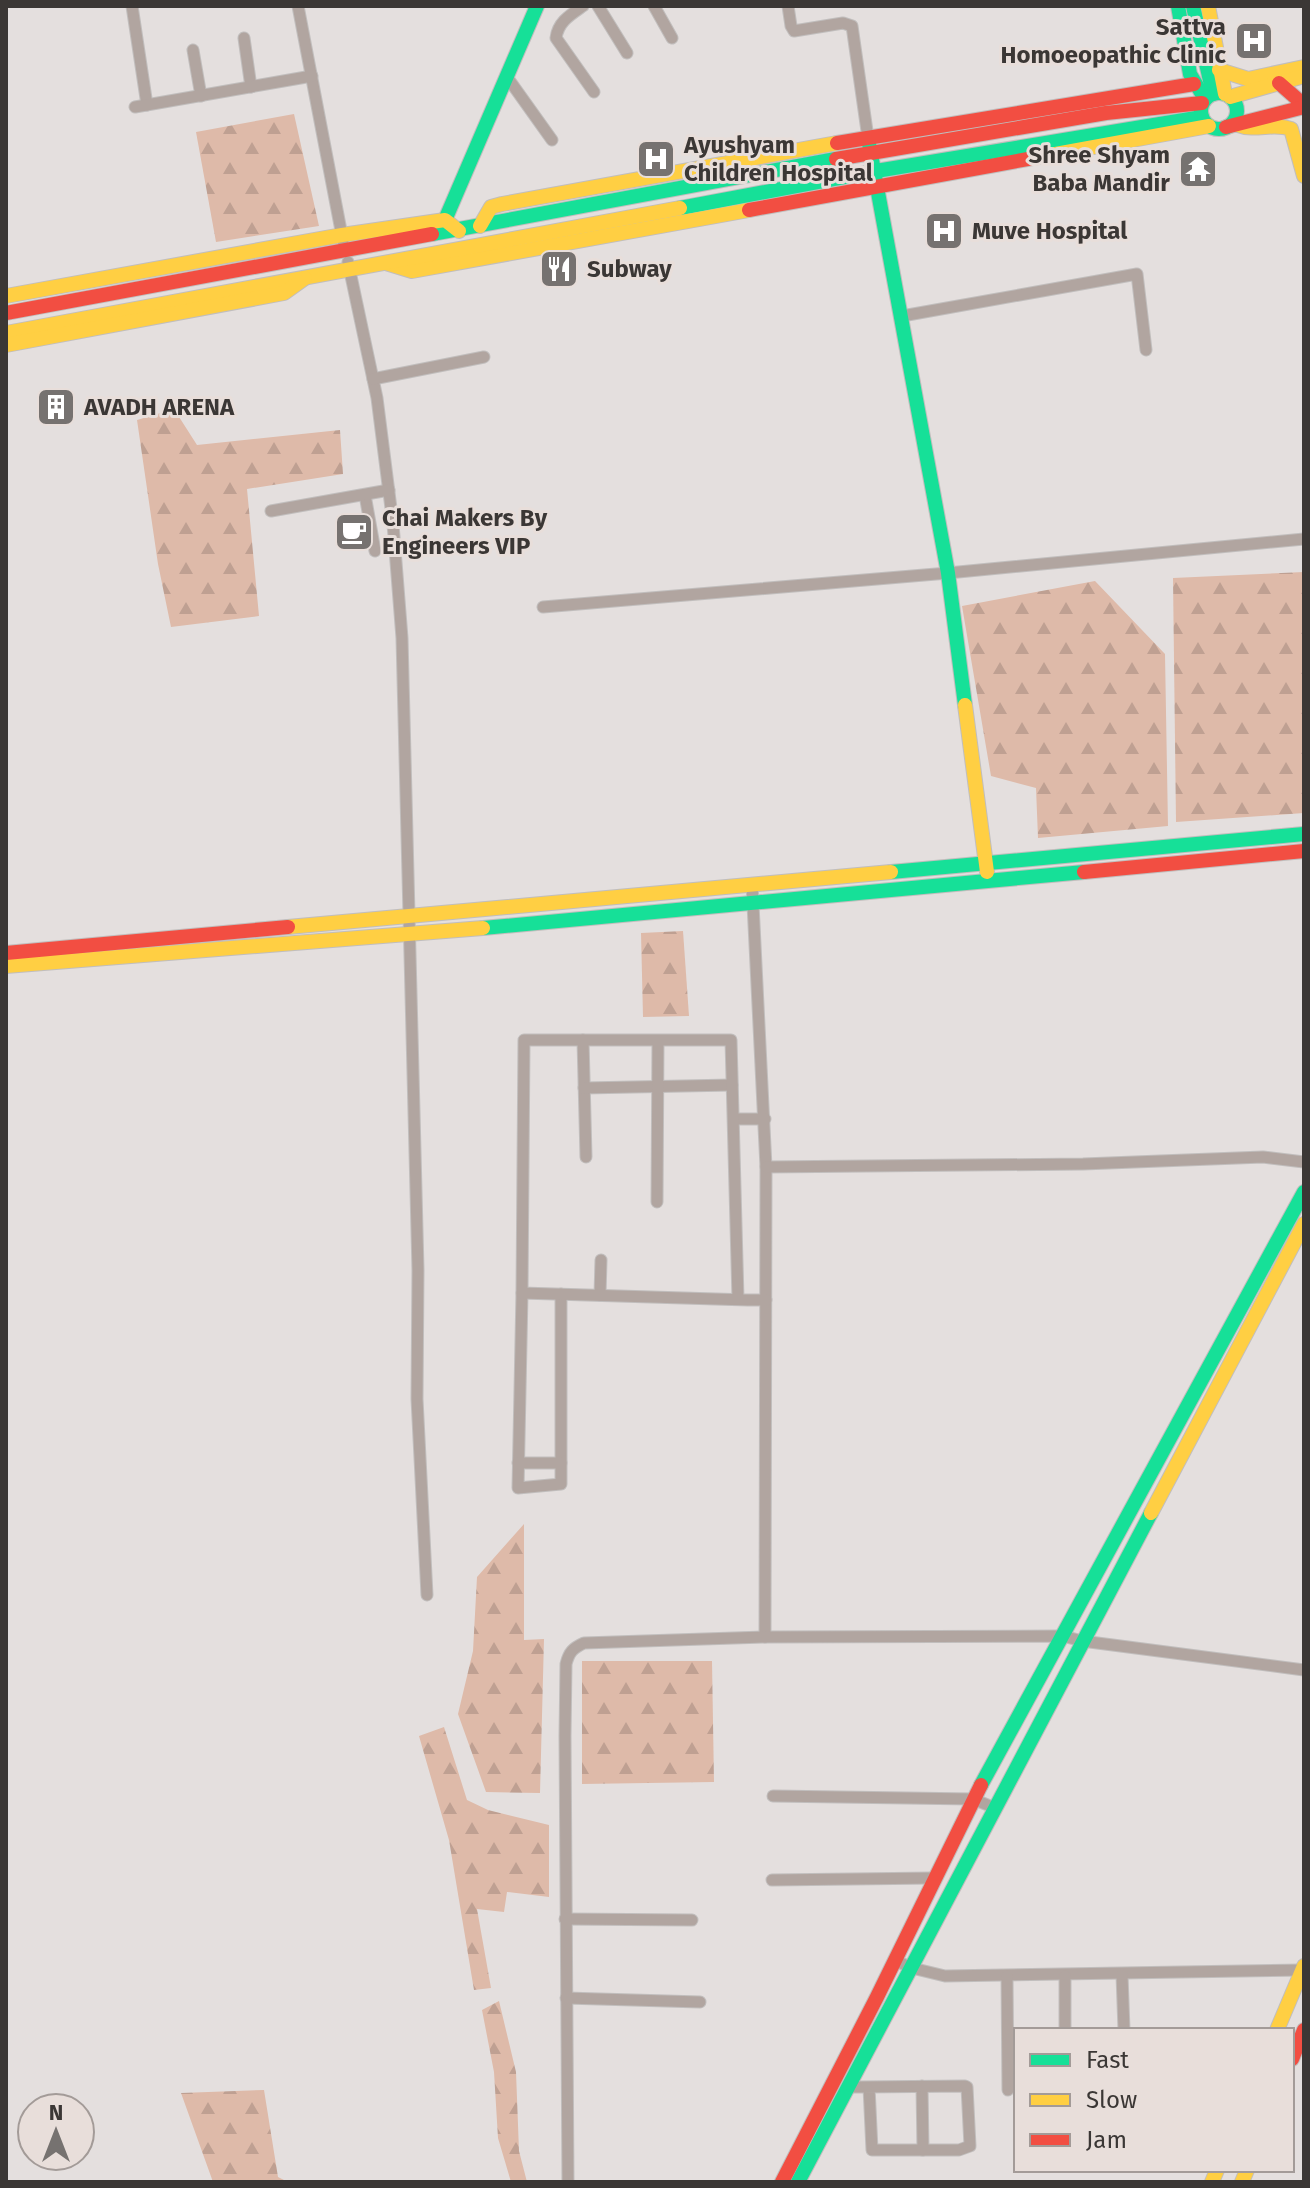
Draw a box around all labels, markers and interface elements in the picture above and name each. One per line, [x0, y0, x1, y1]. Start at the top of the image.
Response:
place label: Sattva Homoeopathic Clinic [1001, 13, 1226, 69]
hospital icon: Sattva Homoeopathic Clinic [1233, 20, 1275, 62]
place label: Ayushyam Children Hospital [683, 131, 874, 187]
hospital icon: Ayushyam Children Hospital [635, 138, 677, 180]
place label: Shree Shyam Baba Mandir [1029, 141, 1170, 197]
temple icon: Shree Shyam Baba Mandir [1177, 148, 1219, 190]
hospital icon: Muve Hospital [923, 210, 965, 252]
place label: Muve Hospital [972, 217, 1128, 245]
restaurant icon: Subway [538, 248, 580, 290]
place label: Subway [587, 255, 672, 283]
building icon: AVADH ARENA [35, 386, 77, 428]
place label: AVADH ARENA [83, 393, 235, 421]
place label: Chai Makers By Engineers VIP [382, 504, 548, 560]
cafe icon: Chai Makers By Engineers VIP [333, 511, 375, 553]
legend [1014, 2028, 1294, 2172]
text: Fast [1086, 2046, 1129, 2074]
text: Slow [1086, 2086, 1137, 2114]
north arrow [16, 2092, 96, 2172]
text: N [49, 2099, 63, 2126]
text: Jam [1086, 2126, 1127, 2154]

